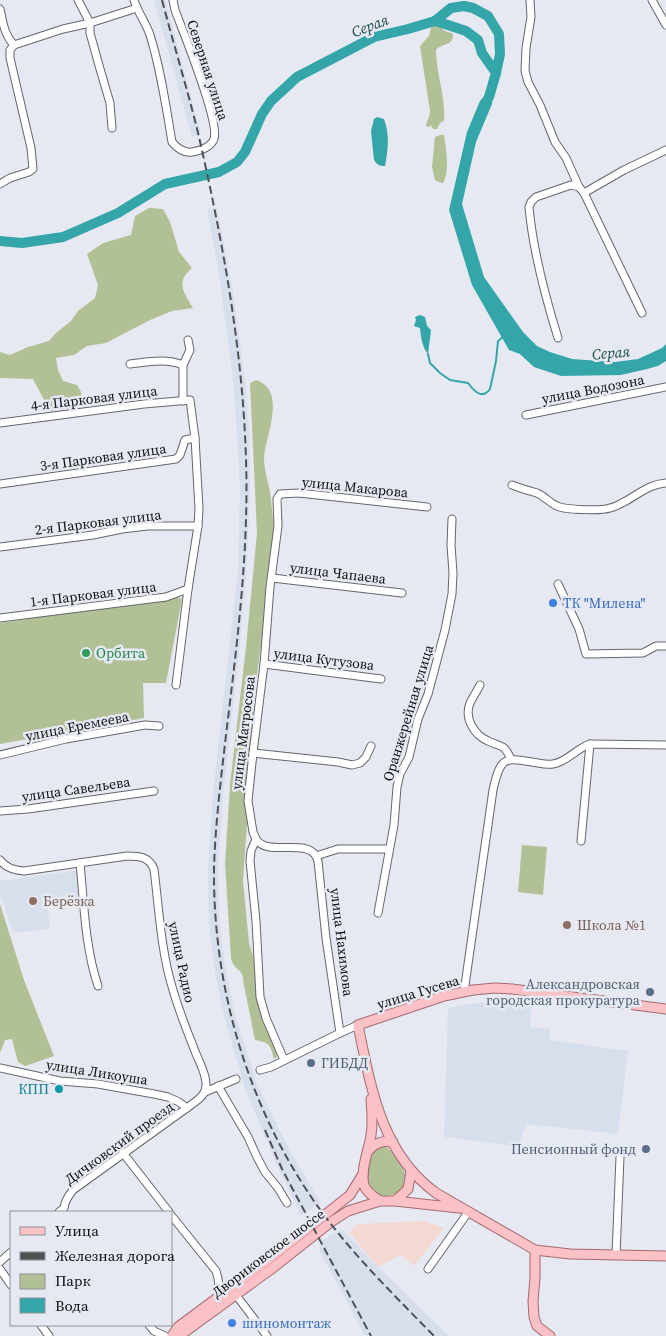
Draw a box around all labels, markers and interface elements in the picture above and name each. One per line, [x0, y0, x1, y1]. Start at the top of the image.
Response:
water label: Серая [348, 9, 392, 42]
street label: Северная улица [182, 17, 234, 124]
water label: Серая [591, 340, 631, 365]
street label: улица Водозона [540, 369, 647, 409]
street label: 4-я Парковая улица [30, 380, 159, 416]
street label: 3-я Парковая улица [39, 438, 168, 476]
street label: улица Макарова [301, 471, 410, 503]
street label: 2-я Парковая улица [34, 504, 163, 540]
street label: улица Чапаева [289, 557, 388, 589]
street label: 1-я Парковая улица [29, 576, 158, 612]
place label: ТК "Милена" [563, 593, 646, 613]
marker: ТК "Милена" [547, 597, 559, 609]
street label: Оранжерейная улица [378, 641, 439, 784]
place label: Орбита [96, 643, 146, 663]
street label: улица Кутузова [273, 643, 376, 675]
marker: Орбита [80, 647, 92, 659]
street label: улица Матросова [226, 674, 260, 791]
street label: улица Еремеева [24, 706, 131, 746]
street label: улица Савельева [20, 771, 132, 807]
street label: улица Нахимова [325, 887, 359, 998]
place label: Берёзка [43, 891, 96, 911]
marker: Берёзка [27, 895, 39, 907]
place label: Школа №1 [577, 915, 646, 935]
marker: Школа №1 [561, 919, 573, 931]
street label: улица Радио [164, 920, 200, 1005]
street label: улица Гусева [374, 970, 462, 1014]
place label: Александровская городская прокуратура [486, 974, 641, 1010]
marker: Александровская городская прокуратура [644, 986, 656, 998]
place label: ГИБДД [321, 1053, 368, 1073]
street label: улица Ликоуша [45, 1054, 150, 1090]
marker: ГИБДД [305, 1057, 317, 1069]
place label: КПП [18, 1079, 49, 1099]
marker: КПП [53, 1083, 65, 1095]
street label: Дичковский проезд [60, 1097, 178, 1189]
place label: Пенсионный фонд [511, 1139, 636, 1159]
marker: Пенсионный фонд [640, 1143, 652, 1155]
street label: Двориковское шоссе [207, 1204, 329, 1302]
legend [10, 1211, 172, 1326]
text: Улица [55, 1220, 99, 1241]
text: Железная дорога [55, 1245, 175, 1266]
text: Парк [55, 1270, 91, 1291]
text: Вода [55, 1295, 89, 1316]
place label: шиномонтаж [242, 1313, 332, 1333]
marker: шиномонтаж [226, 1317, 238, 1329]

